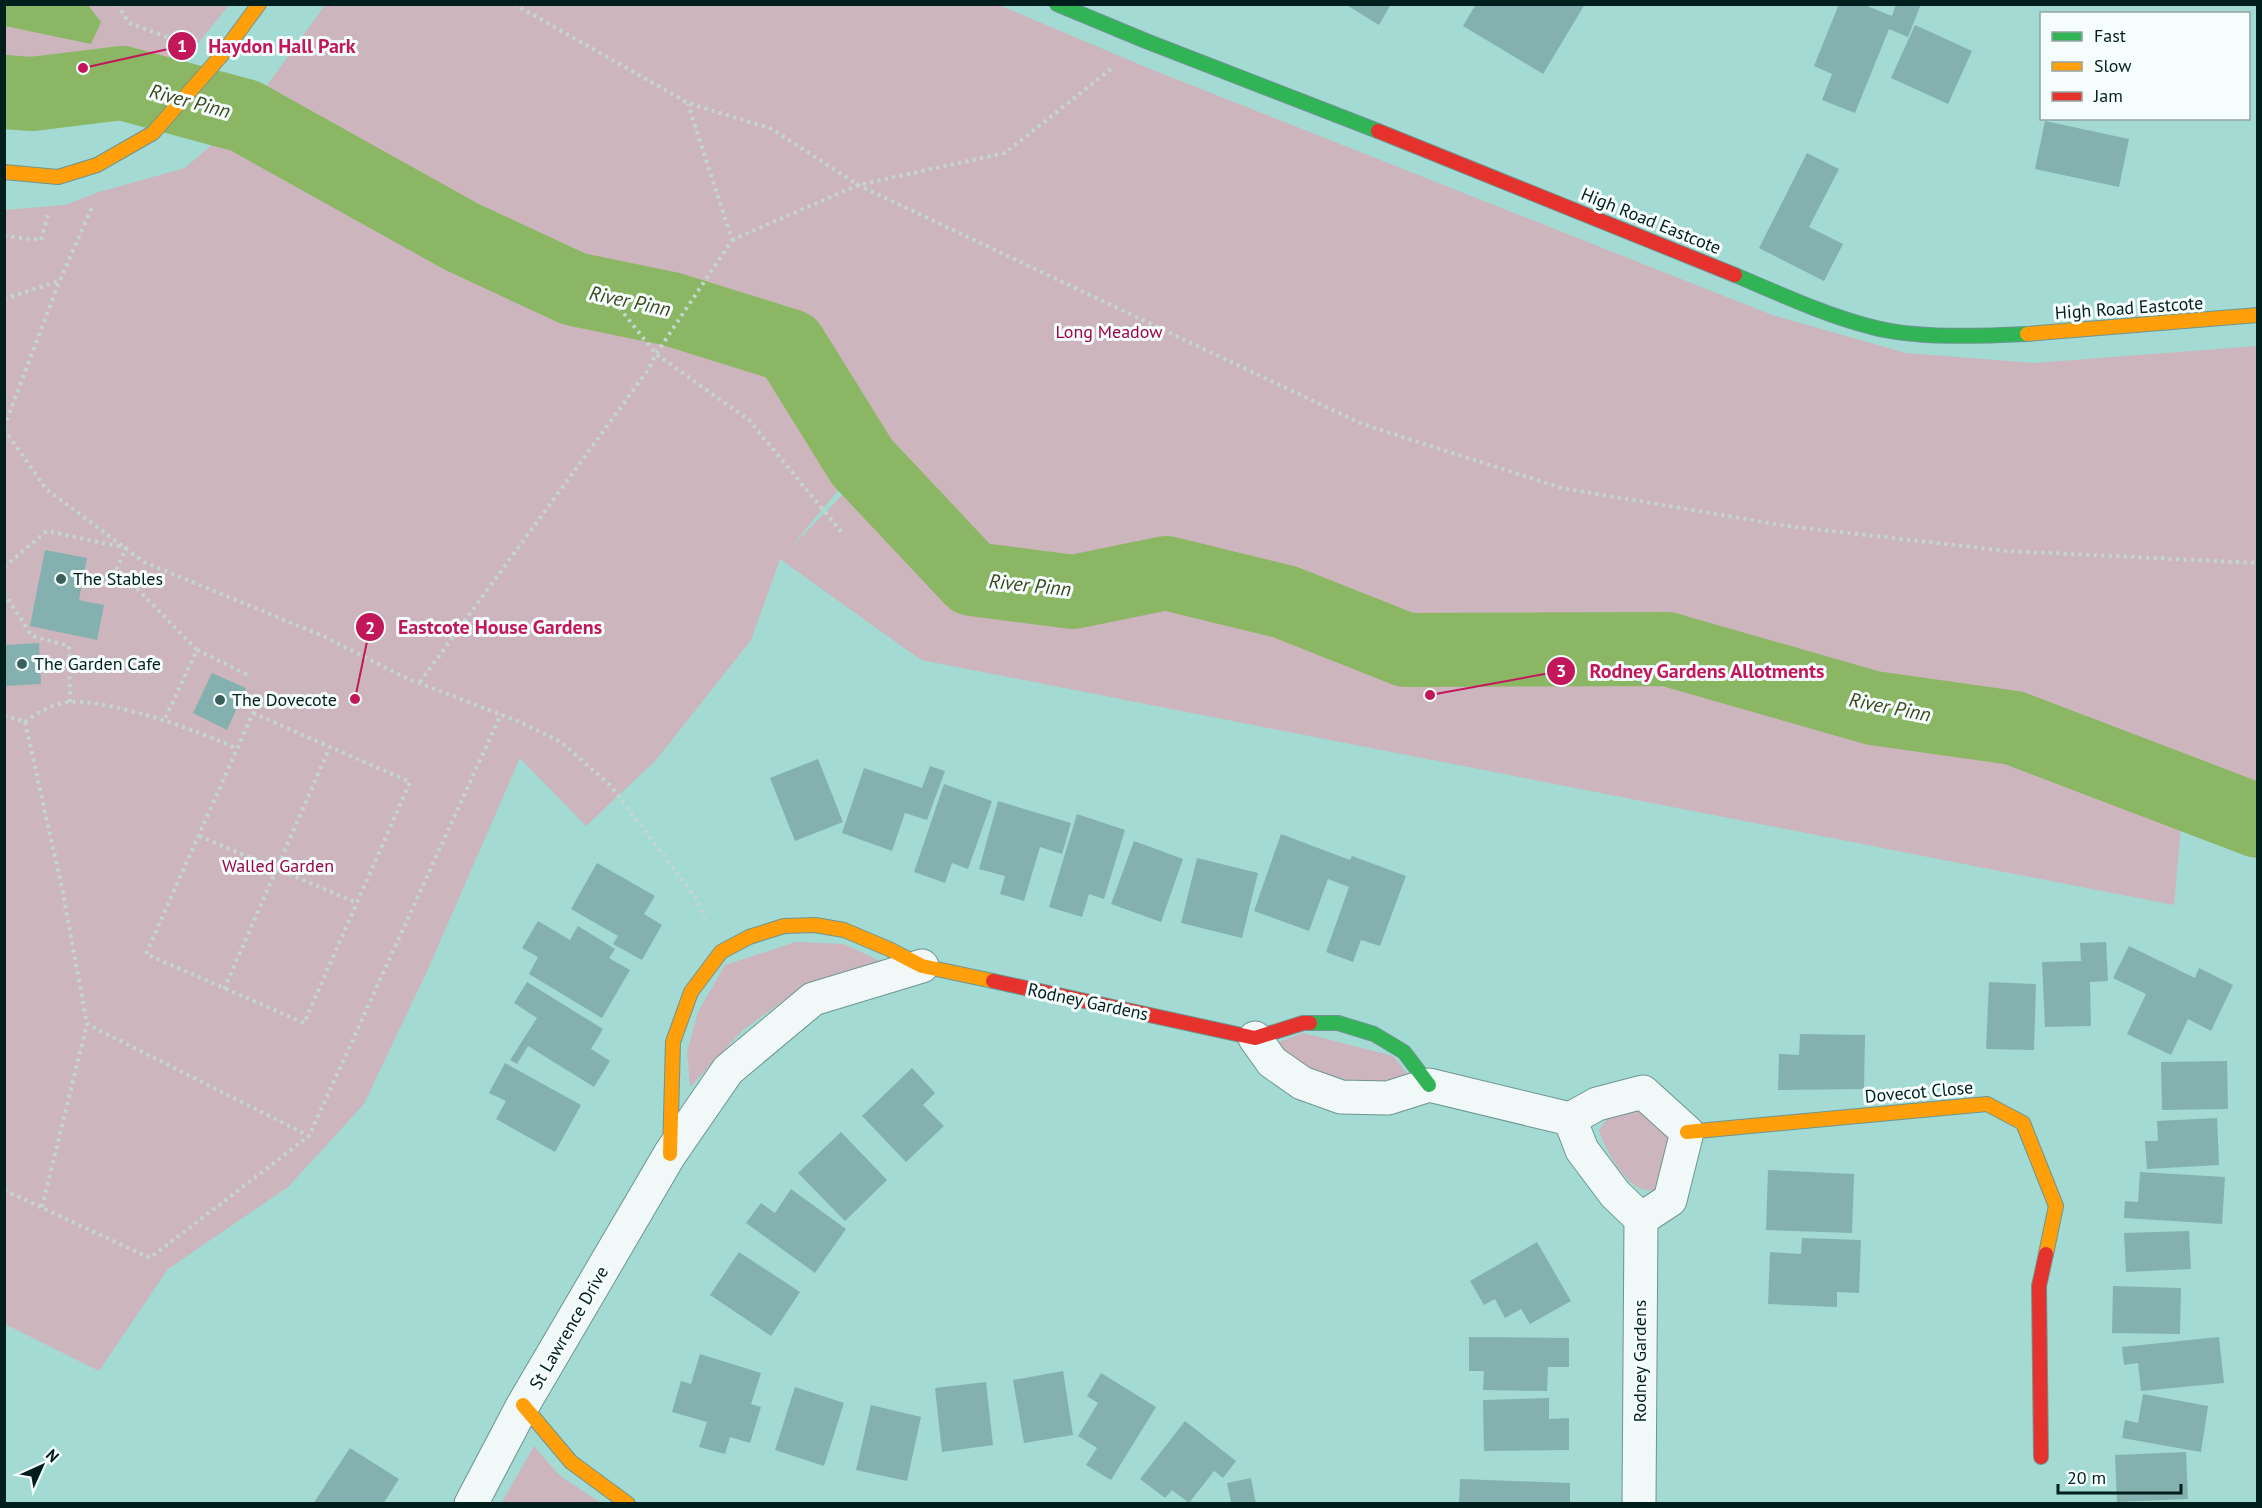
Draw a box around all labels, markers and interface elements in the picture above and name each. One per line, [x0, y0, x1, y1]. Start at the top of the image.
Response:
legend [2040, 12, 2250, 120]
text: Fast [2094, 24, 2126, 47]
callout: Haydon Hall Park [167, 27, 368, 65]
text: Haydon Hall Park [208, 33, 356, 59]
text: 1 [177, 34, 187, 57]
text: Slow [2094, 54, 2132, 77]
water label: River Pinn [147, 78, 233, 124]
text: Jam [2093, 84, 2123, 107]
street label: High Road Eastcote [1578, 182, 1724, 259]
water label: River Pinn [587, 280, 673, 322]
street label: High Road Eastcote [2054, 291, 2204, 324]
park label: Long Meadow [1056, 320, 1163, 343]
place label: The Stables [73, 567, 163, 590]
water label: River Pinn [988, 568, 1072, 602]
marker: The Stables [54, 572, 68, 586]
callout: Eastcote House Gardens [355, 608, 614, 646]
text: Eastcote House Gardens [398, 614, 602, 640]
text: 2 [365, 616, 375, 639]
place label: The Garden Cafe [34, 652, 161, 675]
callout: Rodney Gardens Allotments [1546, 652, 1837, 690]
marker: The Garden Cafe [15, 657, 29, 671]
text: Rodney Gardens Allotments [1590, 658, 1824, 684]
text: 3 [1556, 659, 1566, 682]
water label: River Pinn [1847, 686, 1933, 728]
place label: The Dovecote [232, 688, 337, 711]
marker: The Dovecote [213, 693, 227, 707]
park label: Walled Garden [222, 854, 334, 877]
street label: Rodney Gardens [1026, 978, 1150, 1026]
street label: Dovecot Close [1864, 1075, 1974, 1108]
street label: St Lawrence Drive [524, 1262, 613, 1394]
street label: Rodney Gardens [1628, 1300, 1651, 1422]
north arrow [12, 1436, 72, 1496]
text: N [42, 1445, 63, 1466]
scale bar [2058, 1457, 2181, 1495]
text: 20 m [2067, 1466, 2106, 1489]

